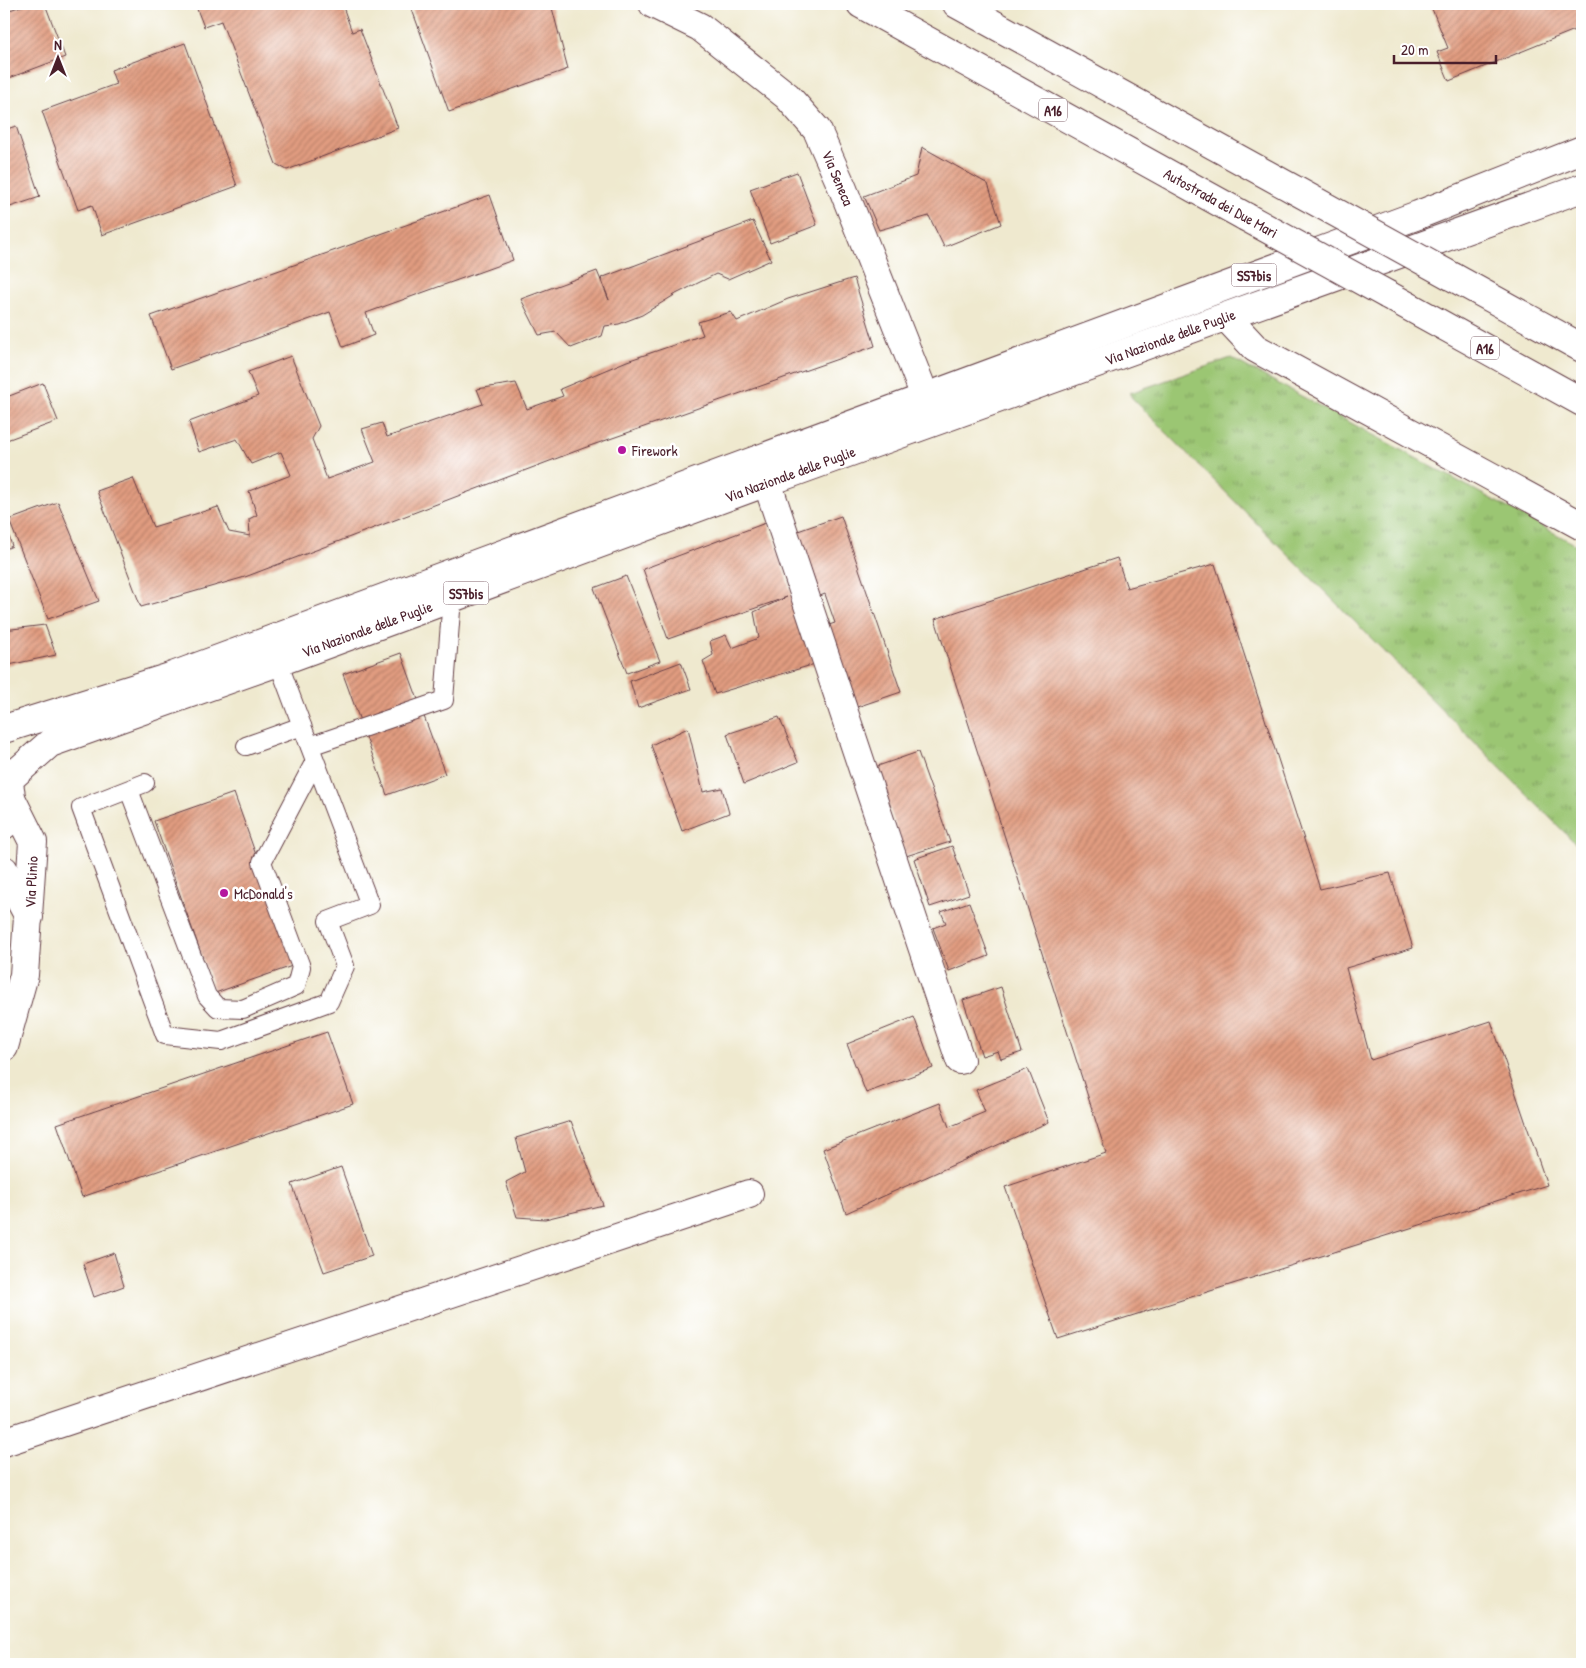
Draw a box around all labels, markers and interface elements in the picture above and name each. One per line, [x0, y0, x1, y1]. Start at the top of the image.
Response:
north arrow [32, 32, 82, 82]
scale bar [1394, 32, 1496, 64]
text: N [54, 35, 62, 54]
text: 20 m [1401, 39, 1428, 60]
road number: A16 [1039, 98, 1067, 122]
street label: Via Seneca [817, 147, 859, 209]
street label: Autostrada dei Due Mari [1160, 163, 1282, 243]
road number: SS7bis [1232, 264, 1276, 286]
street label: Via Nazionale delle Puglie [1102, 304, 1238, 370]
road number: A16 [1471, 336, 1499, 359]
place label: Firework [631, 440, 678, 461]
street label: Via Nazionale delle Puglie [722, 441, 858, 507]
marker: Firework [616, 444, 628, 456]
road number: SS7bis [444, 582, 488, 604]
street label: Via Nazionale delle Puglie [299, 596, 435, 662]
street label: Via Plinio [19, 856, 43, 908]
place label: McDonald's [234, 883, 293, 904]
marker: McDonald's [218, 887, 230, 899]

